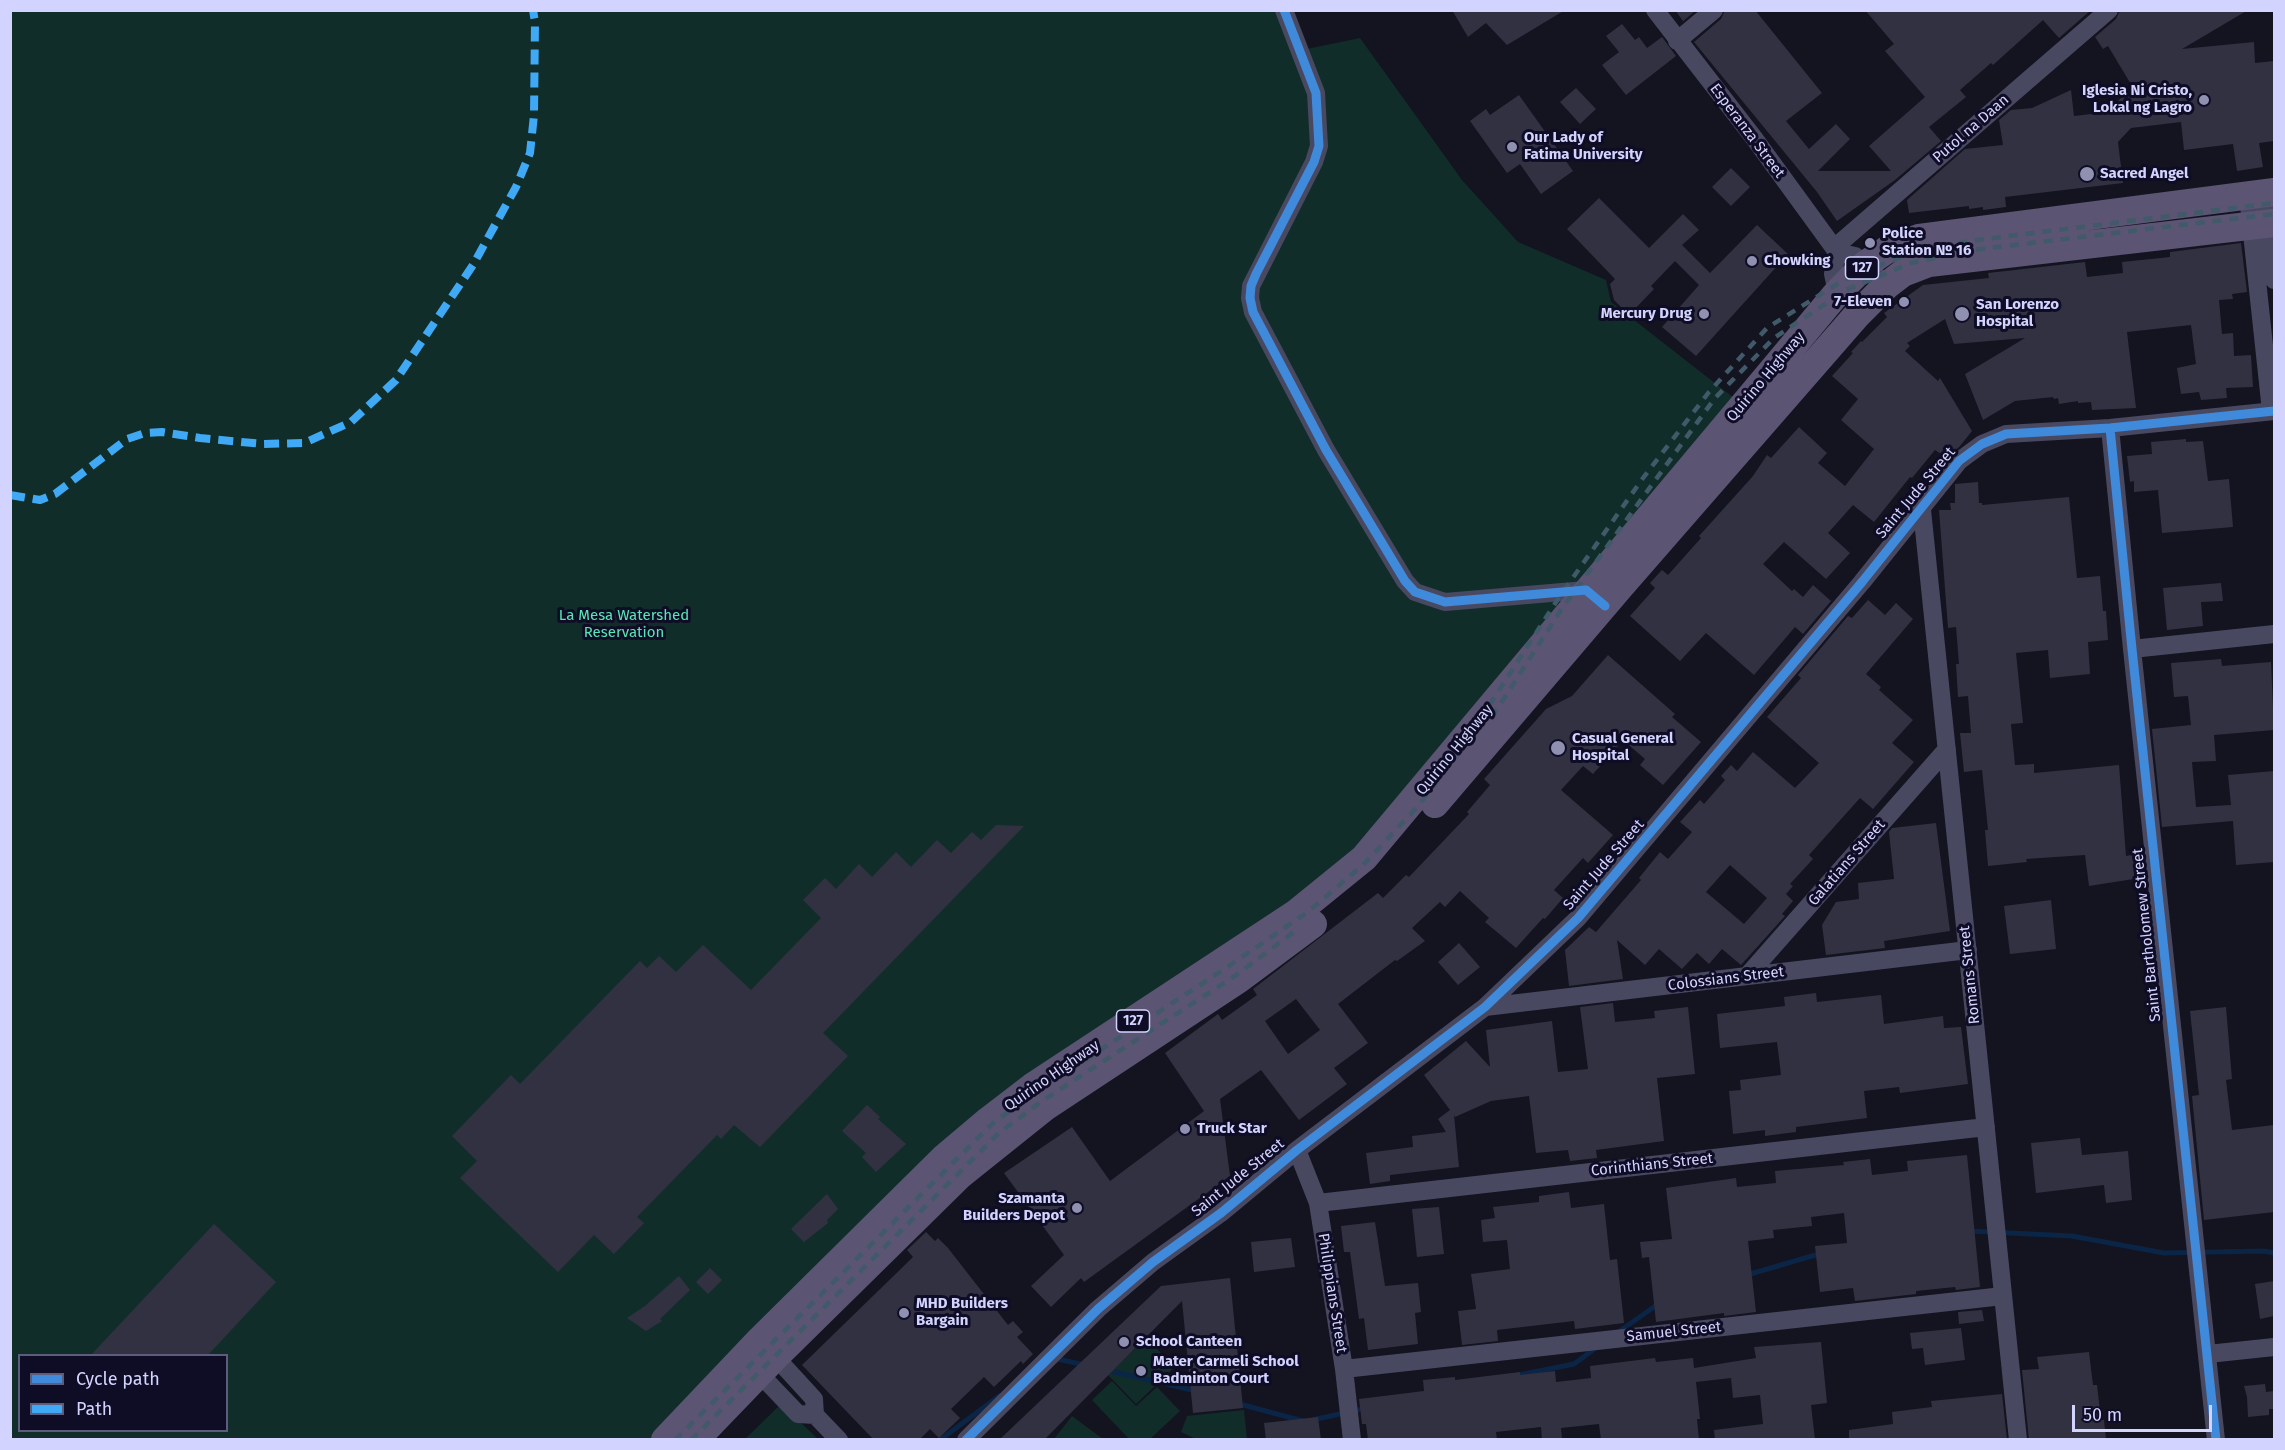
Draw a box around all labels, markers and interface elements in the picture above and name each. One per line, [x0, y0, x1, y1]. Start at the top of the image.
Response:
street label: Esperanza Street [1706, 80, 1788, 182]
place label: Iglesia Ni Cristo, Lokal ng Lagro [2082, 82, 2192, 117]
street label: Putol na Daan [1929, 91, 2013, 167]
marker: Iglesia Ni Cristo, Lokal ng Lagro [2197, 93, 2211, 107]
place label: Our Lady of Fatima University [1524, 129, 1642, 164]
marker: Our Lady of Fatima University [1505, 140, 1519, 154]
marker: Sacred Angel [2078, 165, 2096, 183]
place label: Sacred Angel [2100, 165, 2189, 183]
place label: Police Station № 16 [1882, 225, 1971, 260]
marker: Police Station № 16 [1863, 236, 1877, 250]
place label: Chowking [1764, 252, 1831, 270]
marker: Chowking [1745, 254, 1759, 268]
road number: 127 [1846, 257, 1878, 279]
place label: 7-Eleven [1834, 293, 1892, 311]
marker: 7-Eleven [1897, 295, 1911, 309]
place label: San Lorenzo Hospital [1976, 296, 2059, 331]
place label: Mercury Drug [1601, 305, 1692, 323]
marker: San Lorenzo Hospital [1953, 305, 1971, 323]
marker: Mercury Drug [1697, 307, 1711, 321]
street label: Quirino Highway [1723, 328, 1809, 426]
street label: Saint Jude Street [1873, 444, 1959, 542]
park label: La Mesa Watershed Reservation [559, 607, 689, 642]
street label: Quirino Highway [1413, 701, 1497, 799]
place label: Casual General Hospital [1572, 730, 1673, 765]
marker: Casual General Hospital [1549, 739, 1567, 757]
street label: Saint Jude Street [1560, 816, 1648, 914]
street label: Galatians Street [1805, 816, 1889, 910]
street label: Saint Bartholomew Street [2129, 847, 2165, 1023]
street label: Romans Street [1956, 925, 1984, 1025]
street label: Colossians Street [1667, 963, 1785, 995]
road number: 127 [1116, 1010, 1150, 1032]
street label: Quirino Highway [1001, 1037, 1103, 1115]
place label: Truck Star [1197, 1120, 1267, 1138]
marker: Truck Star [1178, 1122, 1192, 1136]
street label: Saint Jude Street [1188, 1135, 1288, 1221]
street label: Corinthians Street [1590, 1150, 1714, 1180]
place label: Szamanta Builders Depot [963, 1190, 1065, 1225]
marker: Szamanta Builders Depot [1070, 1201, 1084, 1215]
street label: Philippians Street [1314, 1232, 1350, 1354]
place label: MHD Builders Bargain [916, 1295, 1008, 1330]
marker: MHD Builders Bargain [897, 1306, 911, 1320]
street label: Samuel Street [1626, 1318, 1722, 1346]
place label: School Canteen [1136, 1333, 1242, 1351]
marker: School Canteen [1117, 1335, 1131, 1349]
place label: Mater Carmeli School Badminton Court [1153, 1353, 1299, 1388]
legend [18, 1354, 228, 1432]
marker: Mater Carmeli School Badminton Court [1134, 1364, 1148, 1378]
text: Cycle path [76, 1368, 160, 1390]
scale bar [2075, 1393, 2214, 1431]
text: Path [76, 1398, 112, 1420]
text: 50 m [2083, 1404, 2122, 1426]

